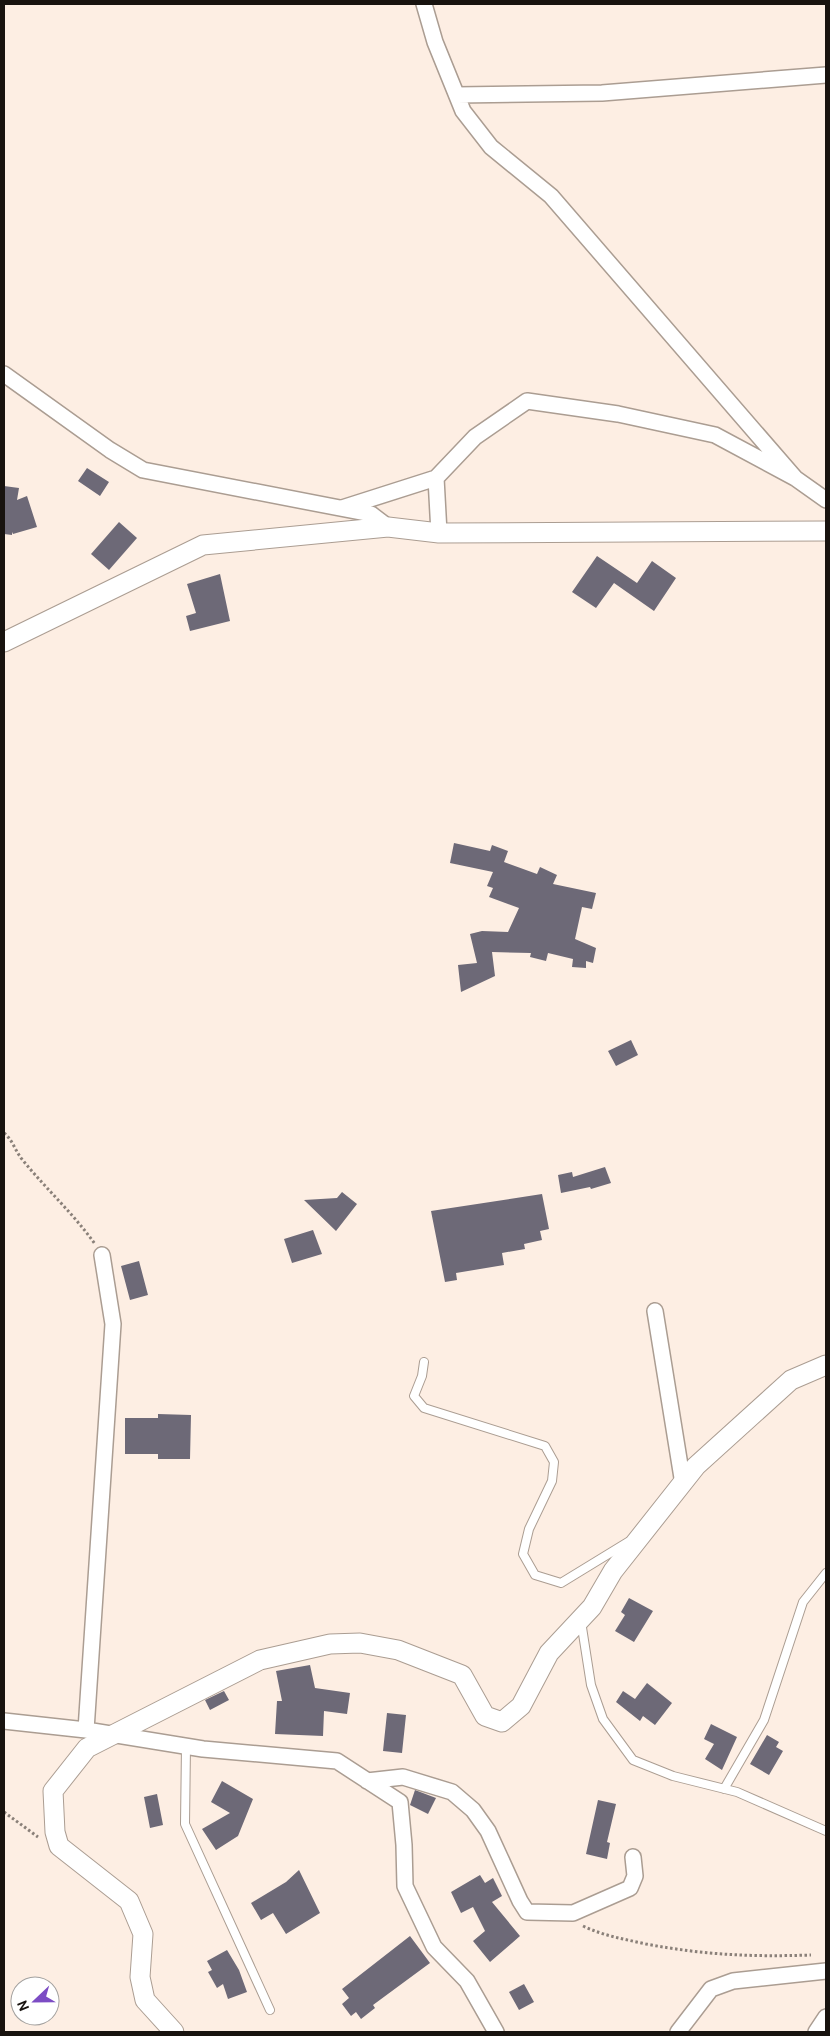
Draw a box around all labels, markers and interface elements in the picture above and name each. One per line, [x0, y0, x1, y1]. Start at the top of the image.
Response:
north arrow [10, 1976, 60, 2026]
text: N [13, 1998, 33, 2014]

